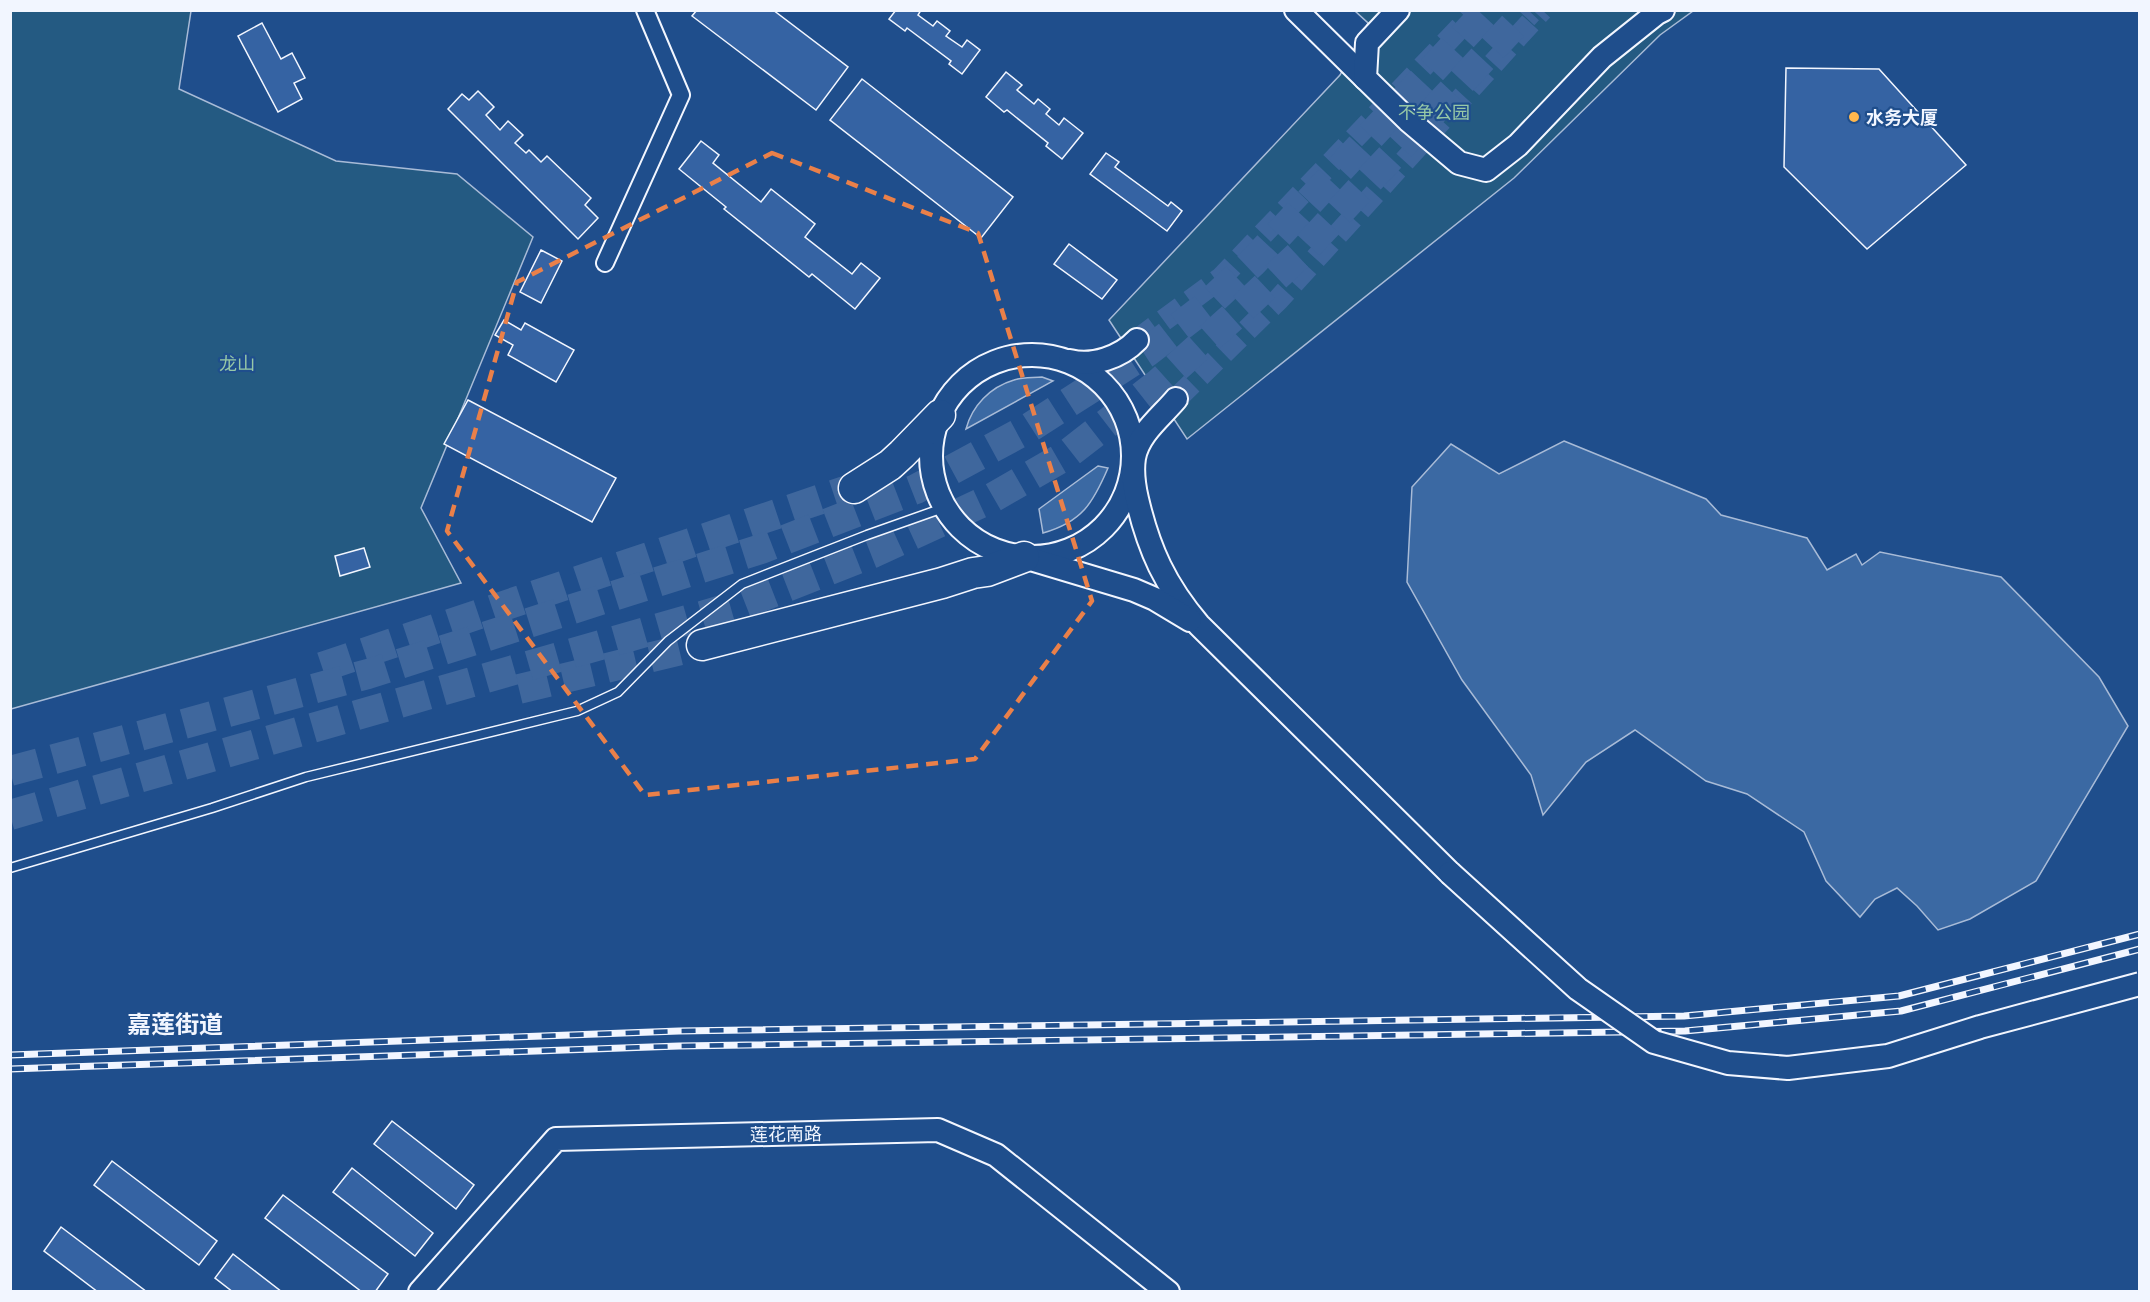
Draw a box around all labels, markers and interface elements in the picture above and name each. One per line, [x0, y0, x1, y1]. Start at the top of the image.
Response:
park label: 不争公园 [1398, 102, 1470, 123]
place label: 水务大厦 [1866, 107, 1938, 128]
marker: 水务大厦 [1847, 110, 1861, 124]
park label: 龙山 [219, 353, 255, 374]
district label: 嘉莲街道 [127, 1011, 223, 1039]
street label: 莲花南路 [750, 1123, 822, 1145]

